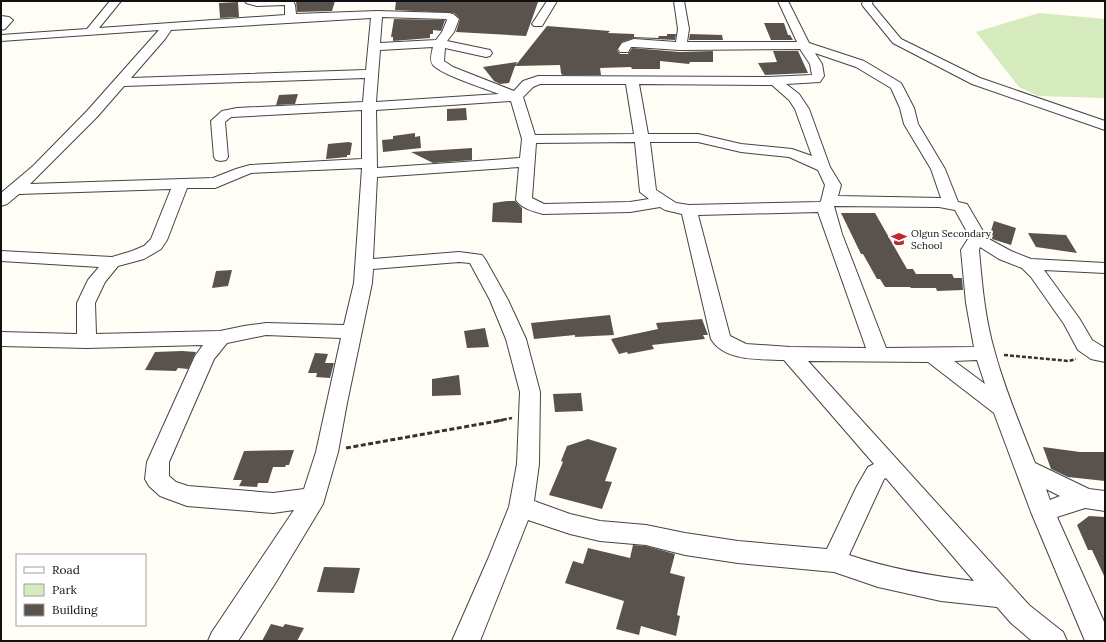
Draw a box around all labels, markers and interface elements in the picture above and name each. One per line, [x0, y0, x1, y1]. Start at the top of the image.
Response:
place label: Olgun Secondary School [911, 227, 992, 252]
school or university icon: Olgun Secondary School [890, 230, 908, 248]
legend [16, 554, 146, 626]
text: Road [52, 562, 80, 577]
text: Park [52, 582, 78, 597]
text: Building [52, 602, 98, 617]

